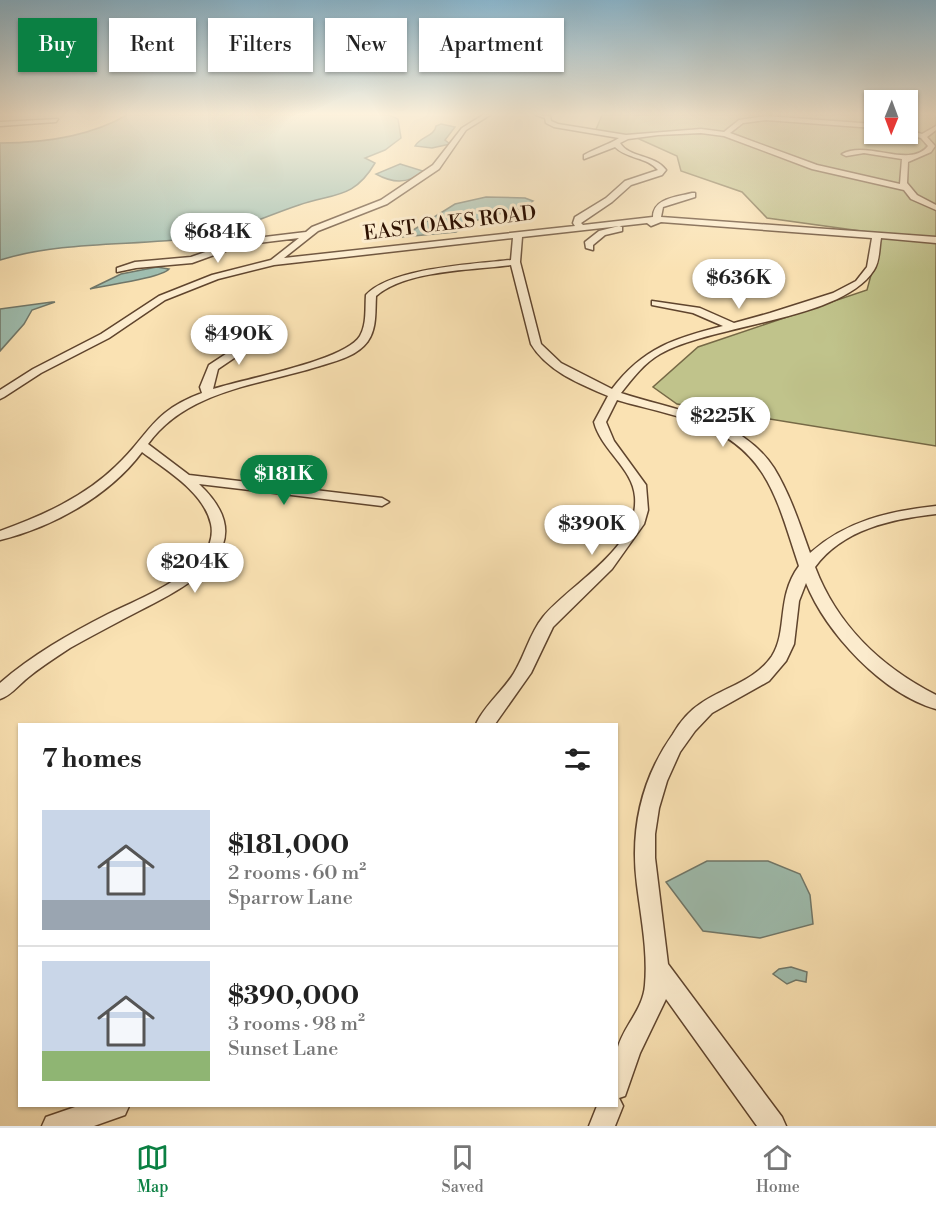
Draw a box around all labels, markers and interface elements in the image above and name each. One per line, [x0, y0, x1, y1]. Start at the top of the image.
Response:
chip: Buy [18, 18, 97, 72]
chip: Rent [109, 18, 196, 72]
chip: Filters [208, 18, 313, 72]
chip: New [325, 18, 407, 72]
chip: Apartment [419, 18, 564, 72]
north arrow [864, 90, 918, 144]
map controls [864, 90, 918, 144]
street label: EAST OAKS ROAD [362, 201, 538, 247]
pin: $684K [176, 213, 260, 264]
text: $684K [184, 220, 252, 245]
pin: $636K [697, 259, 781, 310]
text: $636K [706, 266, 772, 291]
pin: $490K [197, 315, 281, 366]
text: $490K [205, 322, 273, 347]
pin: $225K [681, 397, 765, 448]
text: $225K [690, 404, 756, 429]
pin: $181K [242, 455, 326, 506]
text: $181K [254, 462, 314, 487]
pin: $390K [550, 505, 634, 556]
text: $390K [558, 512, 626, 537]
pin: $204K [153, 543, 237, 594]
text: $204K [161, 550, 229, 575]
text: 7 homes [42, 743, 142, 775]
icon: filters [561, 743, 594, 776]
text: $181,000 [228, 829, 349, 861]
icon: home [90, 834, 162, 906]
text: 2 rooms · 60 m² [228, 861, 366, 886]
text: Sparrow Lane [228, 886, 353, 911]
text: $390,000 [228, 980, 359, 1012]
icon: home [90, 985, 162, 1057]
text: 3 rooms · 98 m² [228, 1012, 365, 1037]
text: Sunset Lane [228, 1037, 338, 1062]
tab: Map [136, 1141, 169, 1197]
tab: Saved [442, 1141, 484, 1197]
tab: Home [756, 1141, 800, 1197]

